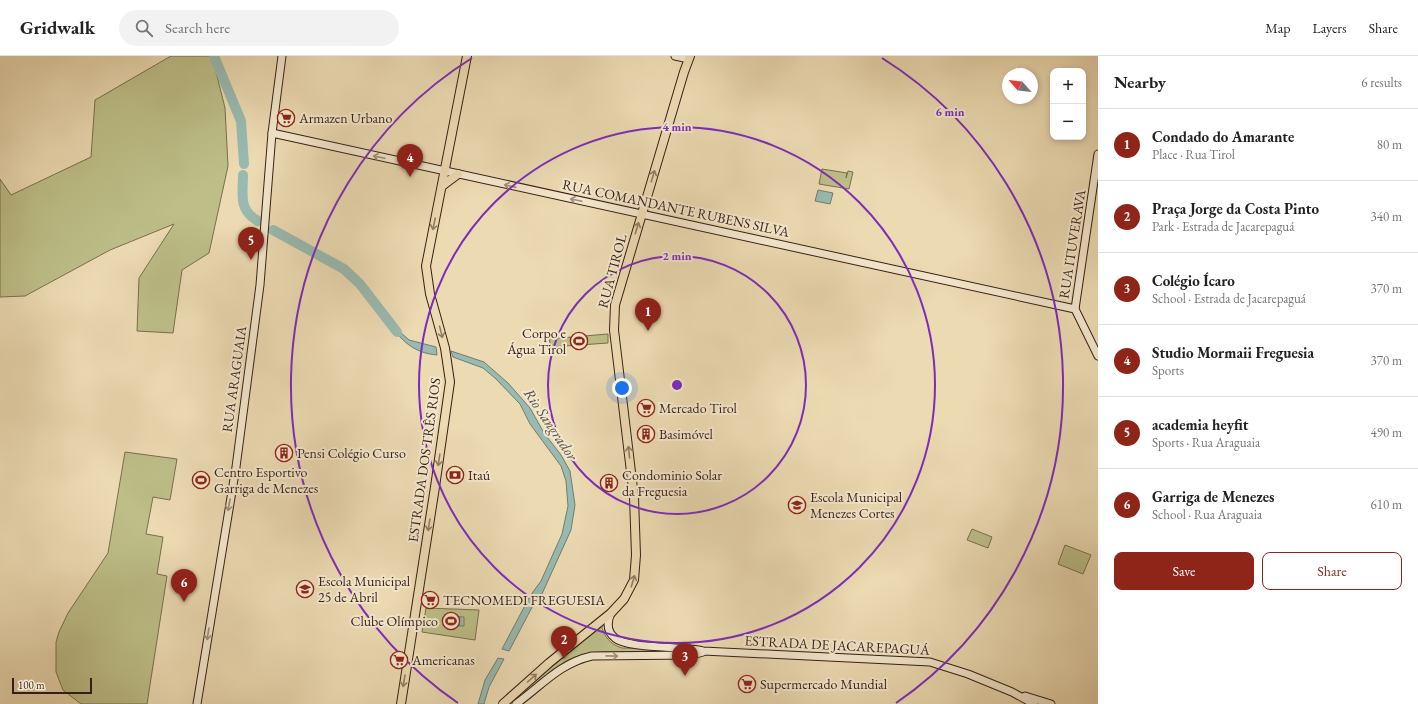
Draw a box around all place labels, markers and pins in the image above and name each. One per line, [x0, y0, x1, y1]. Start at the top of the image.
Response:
supermarket icon: Armazen Urbano [276, 108, 296, 128]
place label: Armazen Urbano [298, 109, 392, 127]
pin: 4 [397, 144, 423, 177]
pin: 5 [238, 227, 264, 260]
pin: 1 [635, 298, 661, 331]
place label: Corpo e Água Tirol [506, 324, 567, 358]
sports icon: Corpo e Água Tirol [569, 331, 589, 351]
centre of rings [670, 378, 684, 392]
supermarket icon: Mercado Tirol [636, 398, 656, 418]
place label: Mercado Tirol [659, 399, 738, 417]
building icon: Basimóvel [636, 424, 656, 444]
place label: Basimóvel [659, 425, 714, 443]
building icon: Pensi Colégio Curso [274, 443, 294, 463]
place label: Pensi Colégio Curso [297, 444, 406, 462]
place label: Centro Esportivo Garriga de Menezes [214, 463, 319, 497]
bank icon: Itaú [445, 465, 465, 485]
place label: Itaú [468, 466, 491, 484]
place label: Condominio Solar da Freguesia [622, 466, 722, 500]
sports icon: Centro Esportivo Garriga de Menezes [191, 470, 211, 490]
building icon: Condominio Solar da Freguesia [599, 473, 619, 493]
place label: Escola Municipal Menezes Cortes [810, 488, 903, 522]
school or university icon: Escola Municipal Menezes Cortes [787, 495, 807, 515]
pin: 6 [171, 569, 197, 602]
place label: Escola Municipal 25 de Abril [318, 572, 411, 606]
school or university icon: Escola Municipal 25 de Abril [295, 579, 315, 599]
supermarket icon: TECNOMEDI FREGUESIA [420, 590, 440, 610]
place label: TECNOMEDI FREGUESIA [443, 591, 605, 609]
sports icon: Clube Olímpico [441, 611, 461, 631]
place label: Clube Olímpico [350, 612, 438, 630]
pin: 2 [551, 626, 577, 659]
pin: 3 [672, 643, 698, 676]
supermarket icon: Americanas [389, 650, 409, 670]
place label: Americanas [411, 651, 475, 669]
supermarket icon: Supermercado Mundial [737, 674, 757, 694]
place label: Supermercado Mundial [760, 675, 888, 693]

